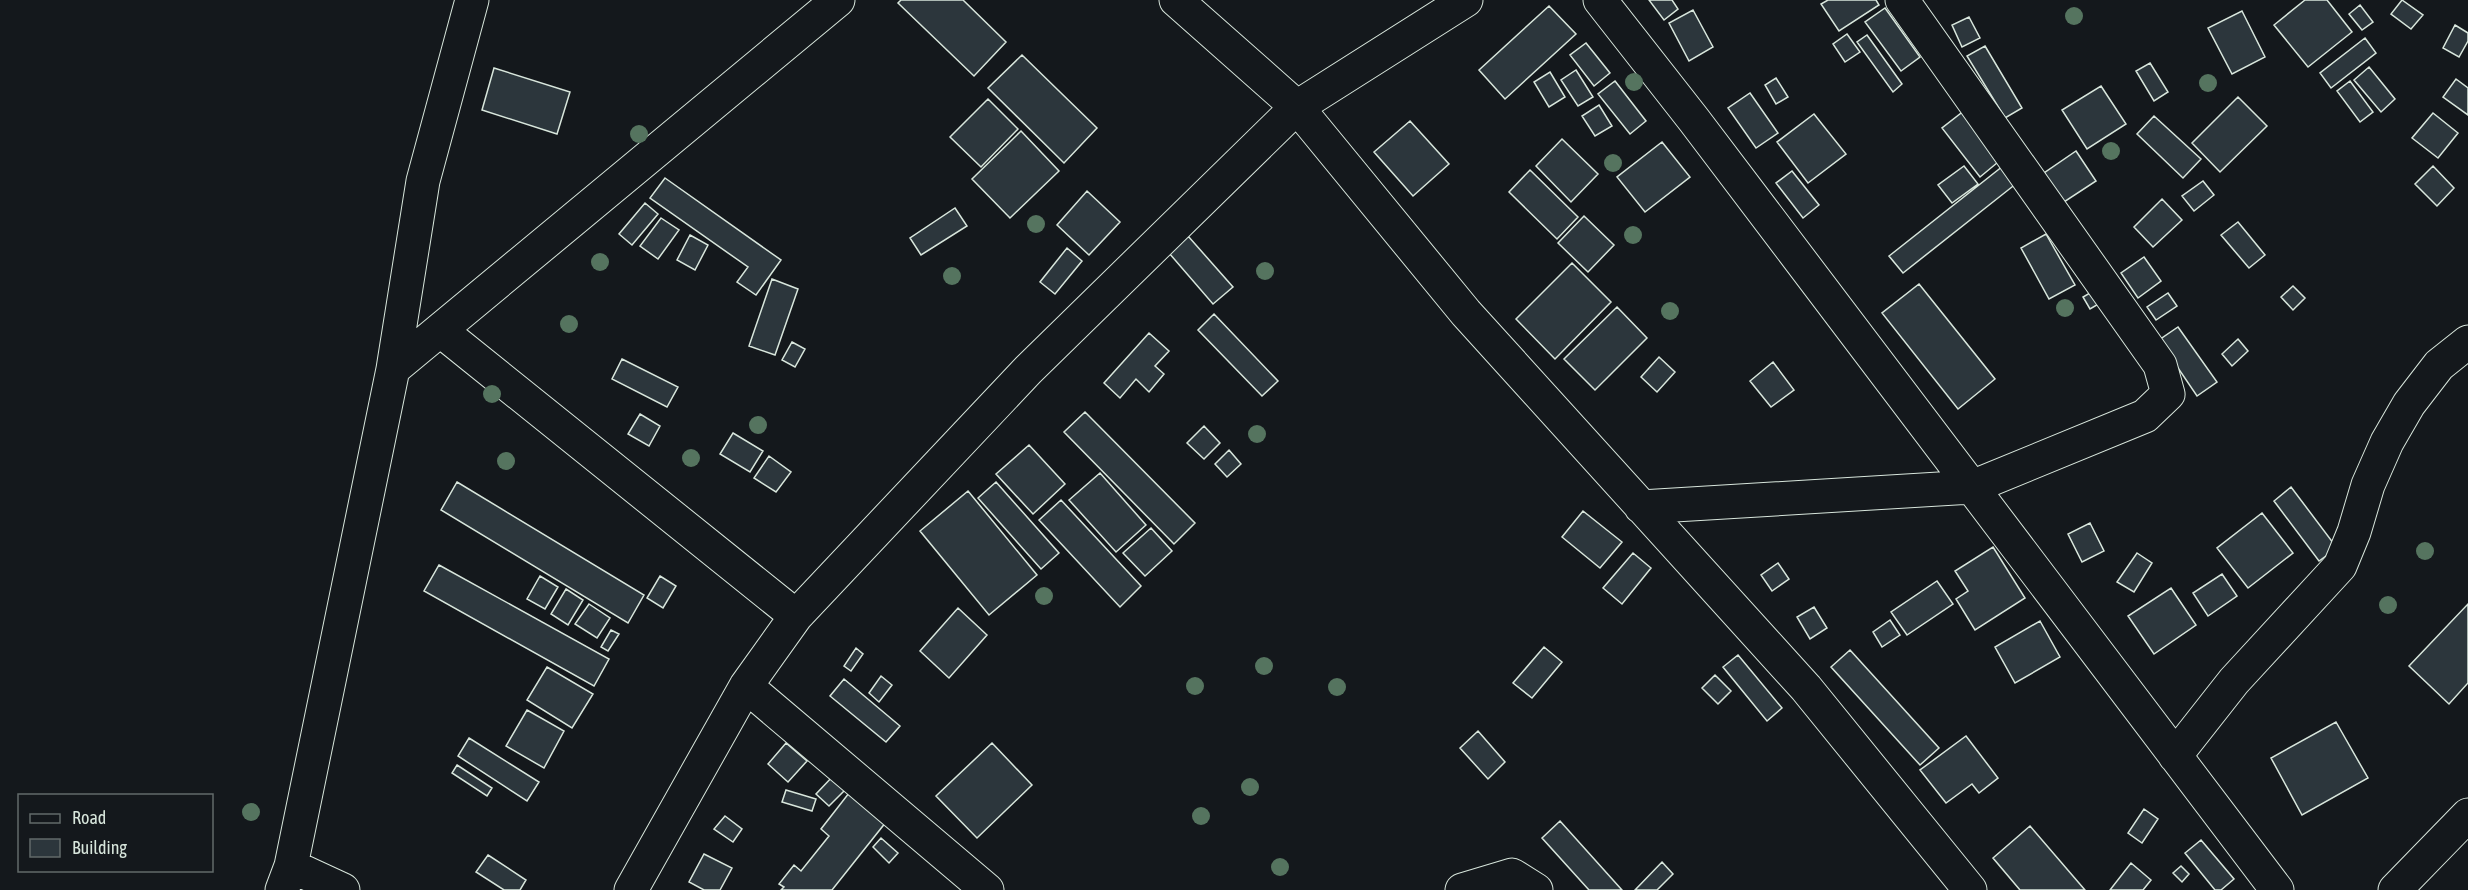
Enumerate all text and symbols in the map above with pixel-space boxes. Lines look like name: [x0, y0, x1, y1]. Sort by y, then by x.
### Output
legend: [18, 794, 213, 872]
text: Road: [72, 807, 106, 828]
text: Building: [72, 837, 127, 858]

